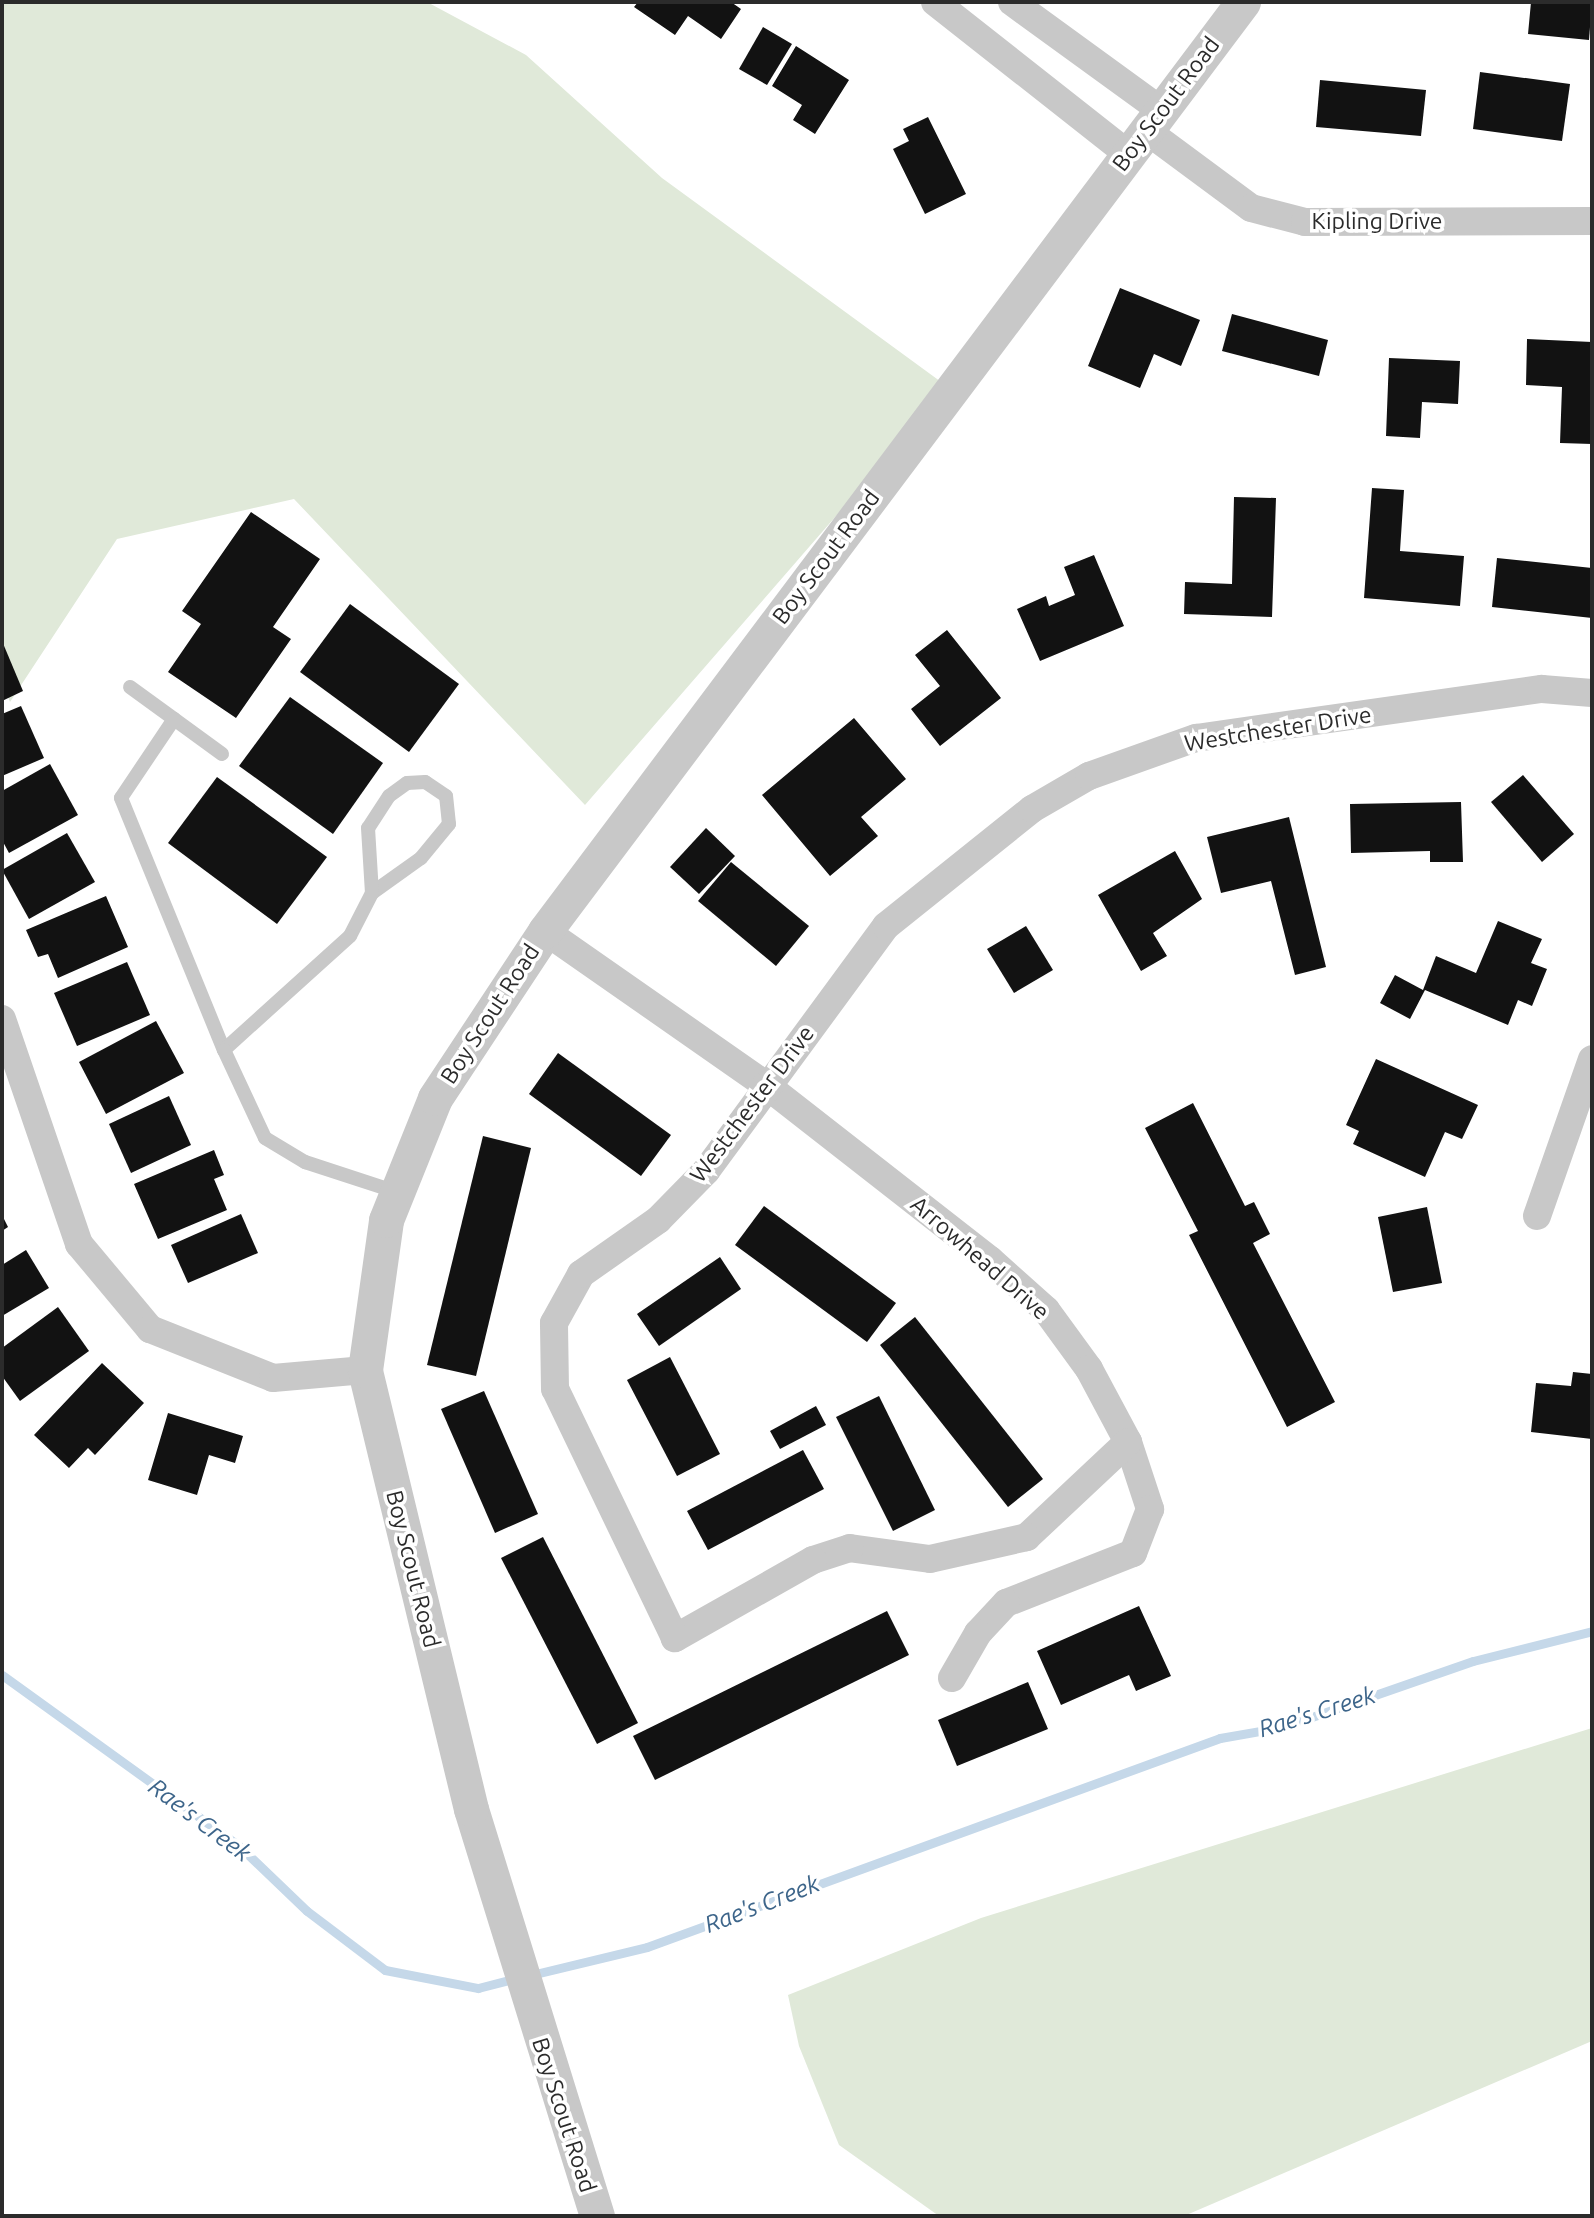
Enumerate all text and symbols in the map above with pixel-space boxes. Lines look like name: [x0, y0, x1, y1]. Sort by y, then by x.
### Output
street label: Boy Scout Road: [1107, 31, 1225, 177]
street label: Kipling Drive: [1311, 207, 1443, 235]
street label: Boy Scout Road: [767, 484, 885, 630]
street label: Westchester Drive: [1182, 701, 1374, 757]
street label: Boy Scout Road: [435, 939, 545, 1089]
street label: Westchester Drive: [684, 1020, 820, 1188]
street label: Arrowhead Drive: [905, 1190, 1055, 1326]
street label: Boy Scout Road: [380, 1488, 446, 1650]
water label: Rae's Creek: [1255, 1681, 1379, 1743]
water label: Rae's Creek: [143, 1772, 257, 1868]
water label: Rae's Creek: [700, 1869, 824, 1939]
street label: Boy Scout Road: [526, 2034, 602, 2196]

